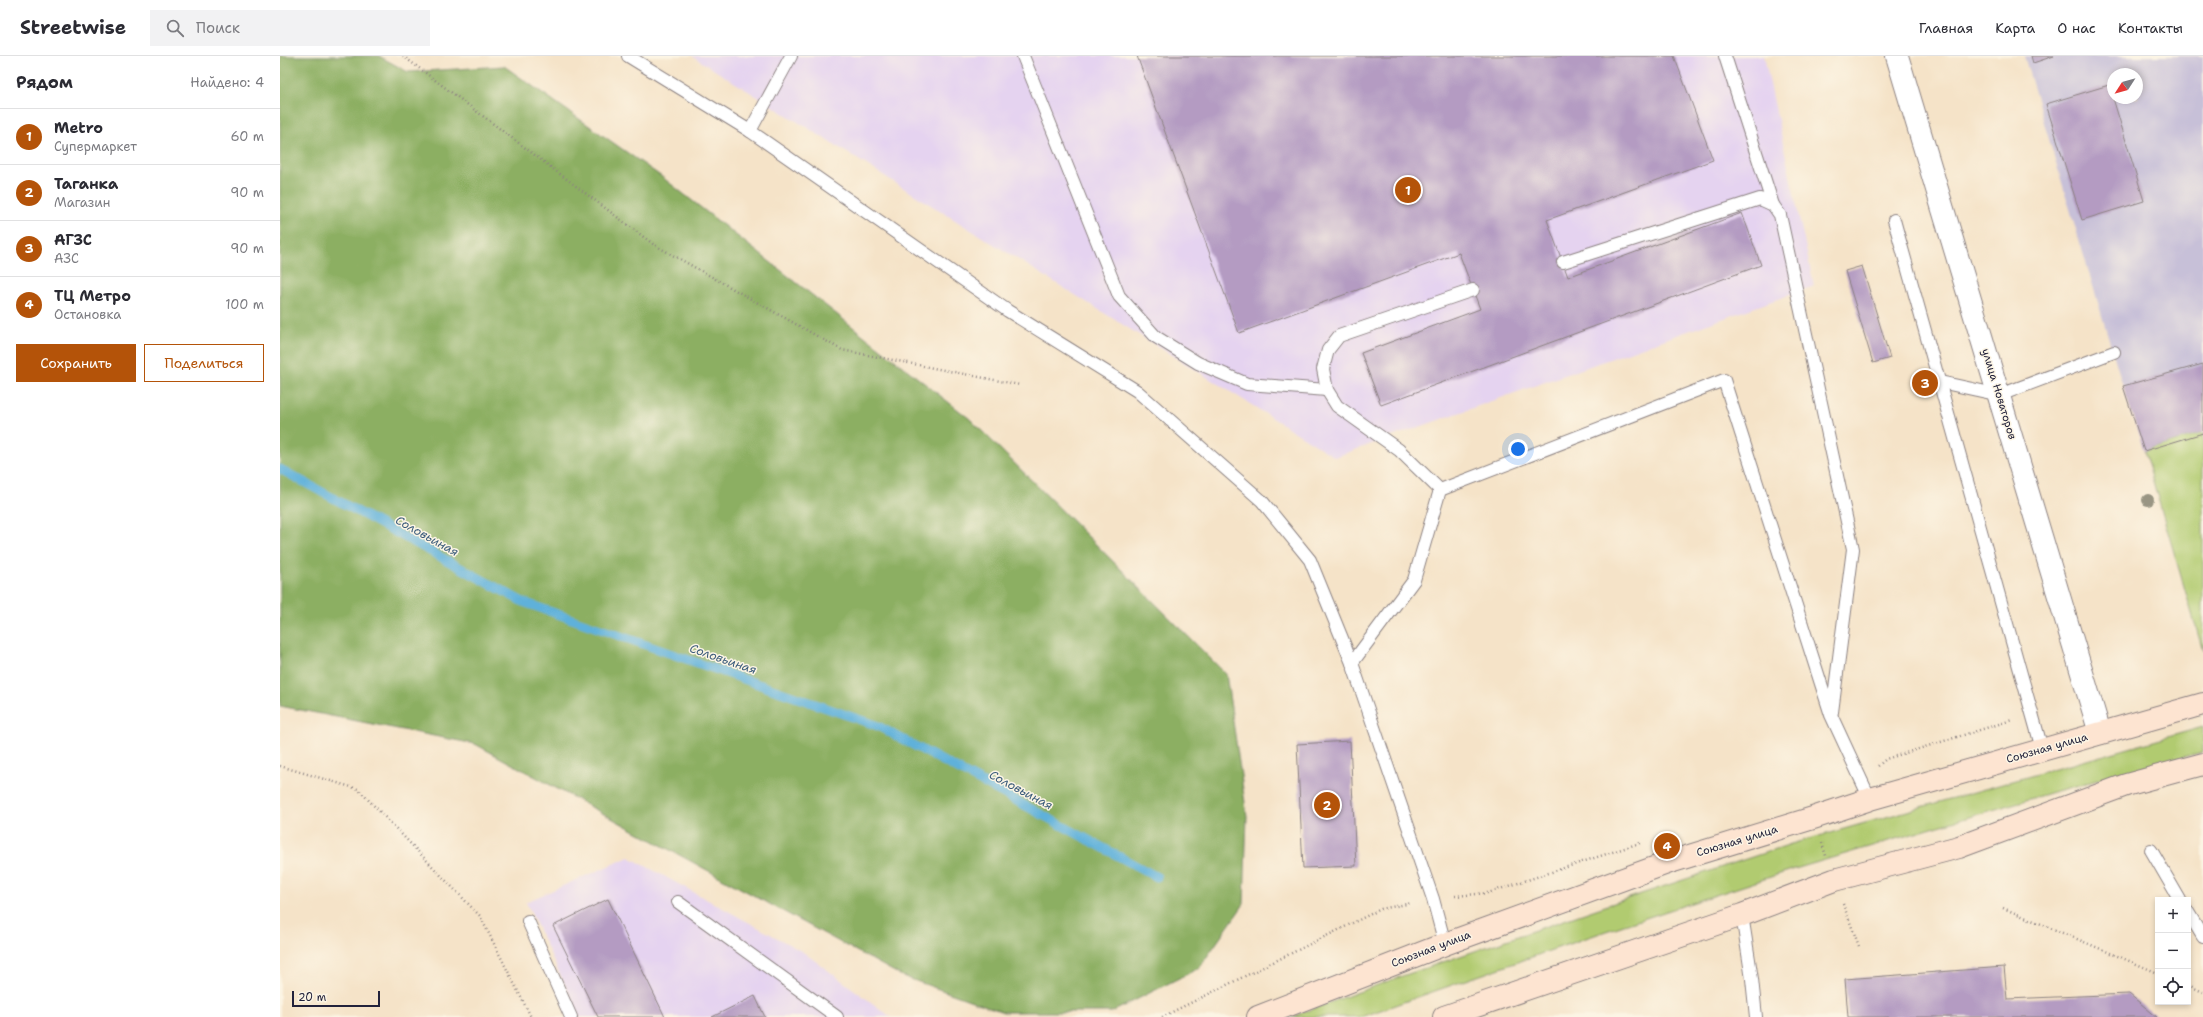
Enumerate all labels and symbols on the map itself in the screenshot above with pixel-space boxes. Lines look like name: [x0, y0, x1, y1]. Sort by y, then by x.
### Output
north arrow: [2107, 68, 2143, 104]
pin: 1: [1395, 175, 1421, 205]
street label: улица Новаторов: [1978, 347, 2020, 442]
pin: 3: [1912, 368, 1938, 398]
your location: [1508, 439, 1528, 459]
water label: Соловьиная: [393, 512, 462, 560]
water label: Соловьиная: [687, 640, 759, 678]
street label: Союзная улица: [2005, 729, 2090, 767]
water label: Соловьиная: [986, 767, 1056, 814]
pin: 2: [1314, 790, 1340, 820]
street label: Союзная улица: [1695, 822, 1779, 860]
pin: 4: [1654, 831, 1680, 861]
street label: Союзная улица: [1389, 927, 1473, 971]
scale bar: [292, 989, 380, 1008]

